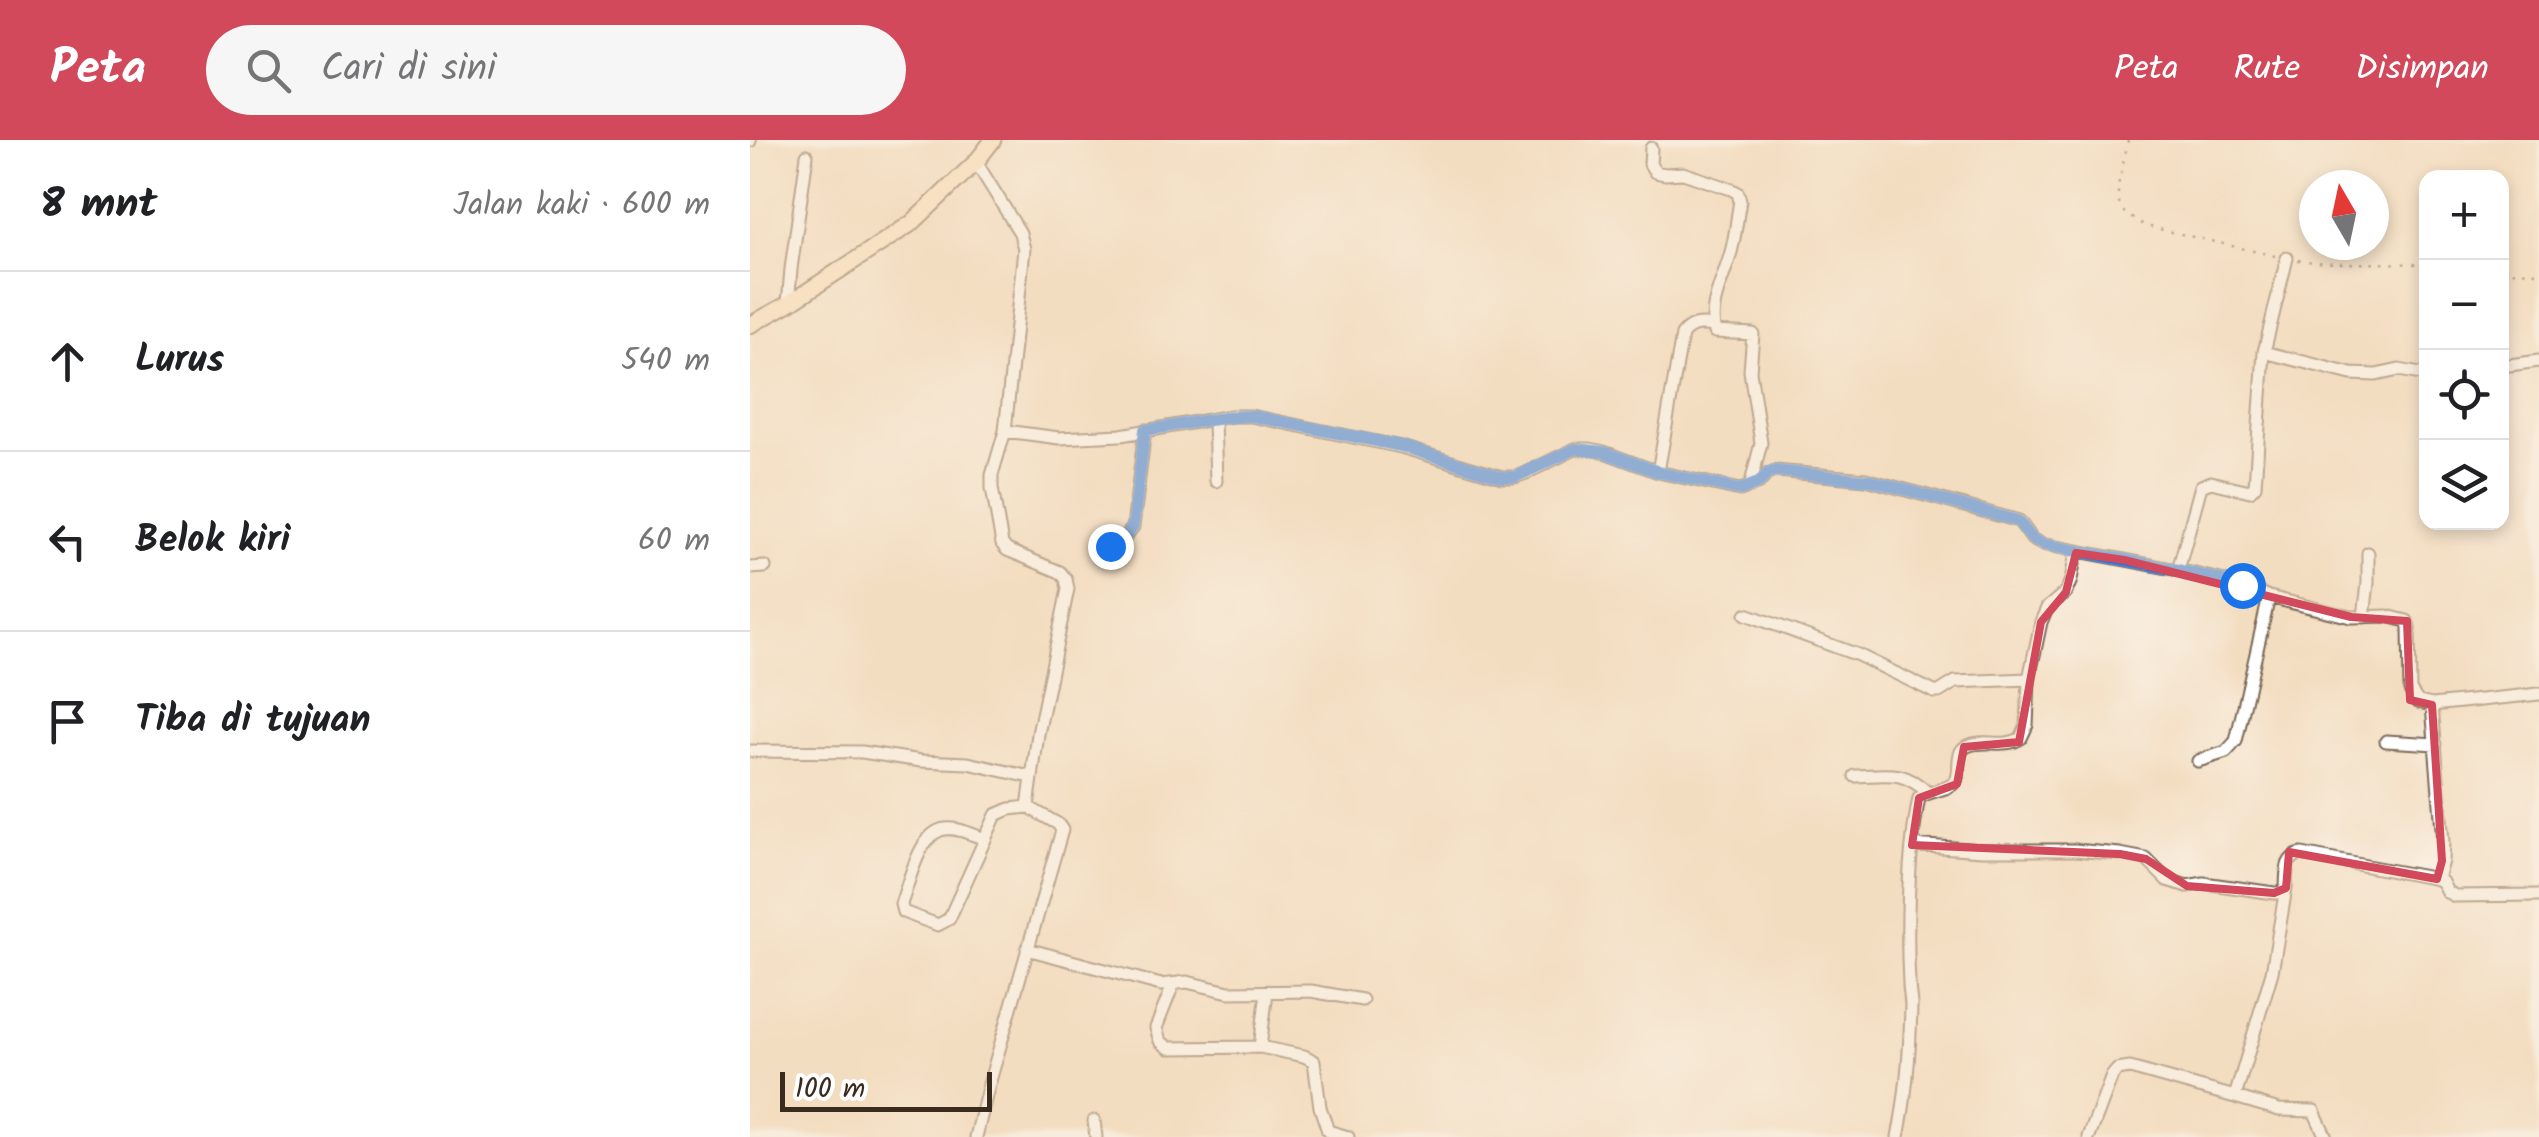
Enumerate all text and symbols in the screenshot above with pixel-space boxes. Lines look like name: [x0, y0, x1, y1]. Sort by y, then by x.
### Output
search box: [206, 25, 906, 115]
text: Peta: [50, 32, 146, 108]
text: Cari di sini: [321, 40, 496, 100]
text: Peta: [2114, 42, 2179, 98]
text: Rute: [2234, 42, 2300, 98]
text: Disimpan: [2355, 42, 2489, 98]
icon: search: [241, 43, 296, 98]
north arrow: [2299, 170, 2389, 260]
map controls: [2419, 170, 2509, 530]
button: +: [2419, 170, 2509, 260]
text: 8 mnt: [40, 172, 158, 239]
text: Jalan kaki · 600 m: [453, 180, 710, 231]
button: −: [2419, 260, 2509, 350]
text: Lurus: [135, 331, 224, 391]
icon: ahead: [40, 334, 95, 389]
text: 540 m: [621, 336, 710, 387]
button: locate: [2419, 350, 2509, 440]
button: layers: [2419, 440, 2509, 530]
text: Belok kiri: [135, 511, 290, 571]
icon: left: [40, 514, 95, 569]
text: 60 m: [638, 516, 710, 567]
route end: [1088, 524, 1134, 570]
route start: [2220, 563, 2266, 609]
text: Tiba di tujuan: [135, 691, 371, 751]
icon: arrive: [40, 694, 95, 749]
scale bar: [780, 1067, 992, 1112]
text: 100 m: [795, 1067, 865, 1112]

